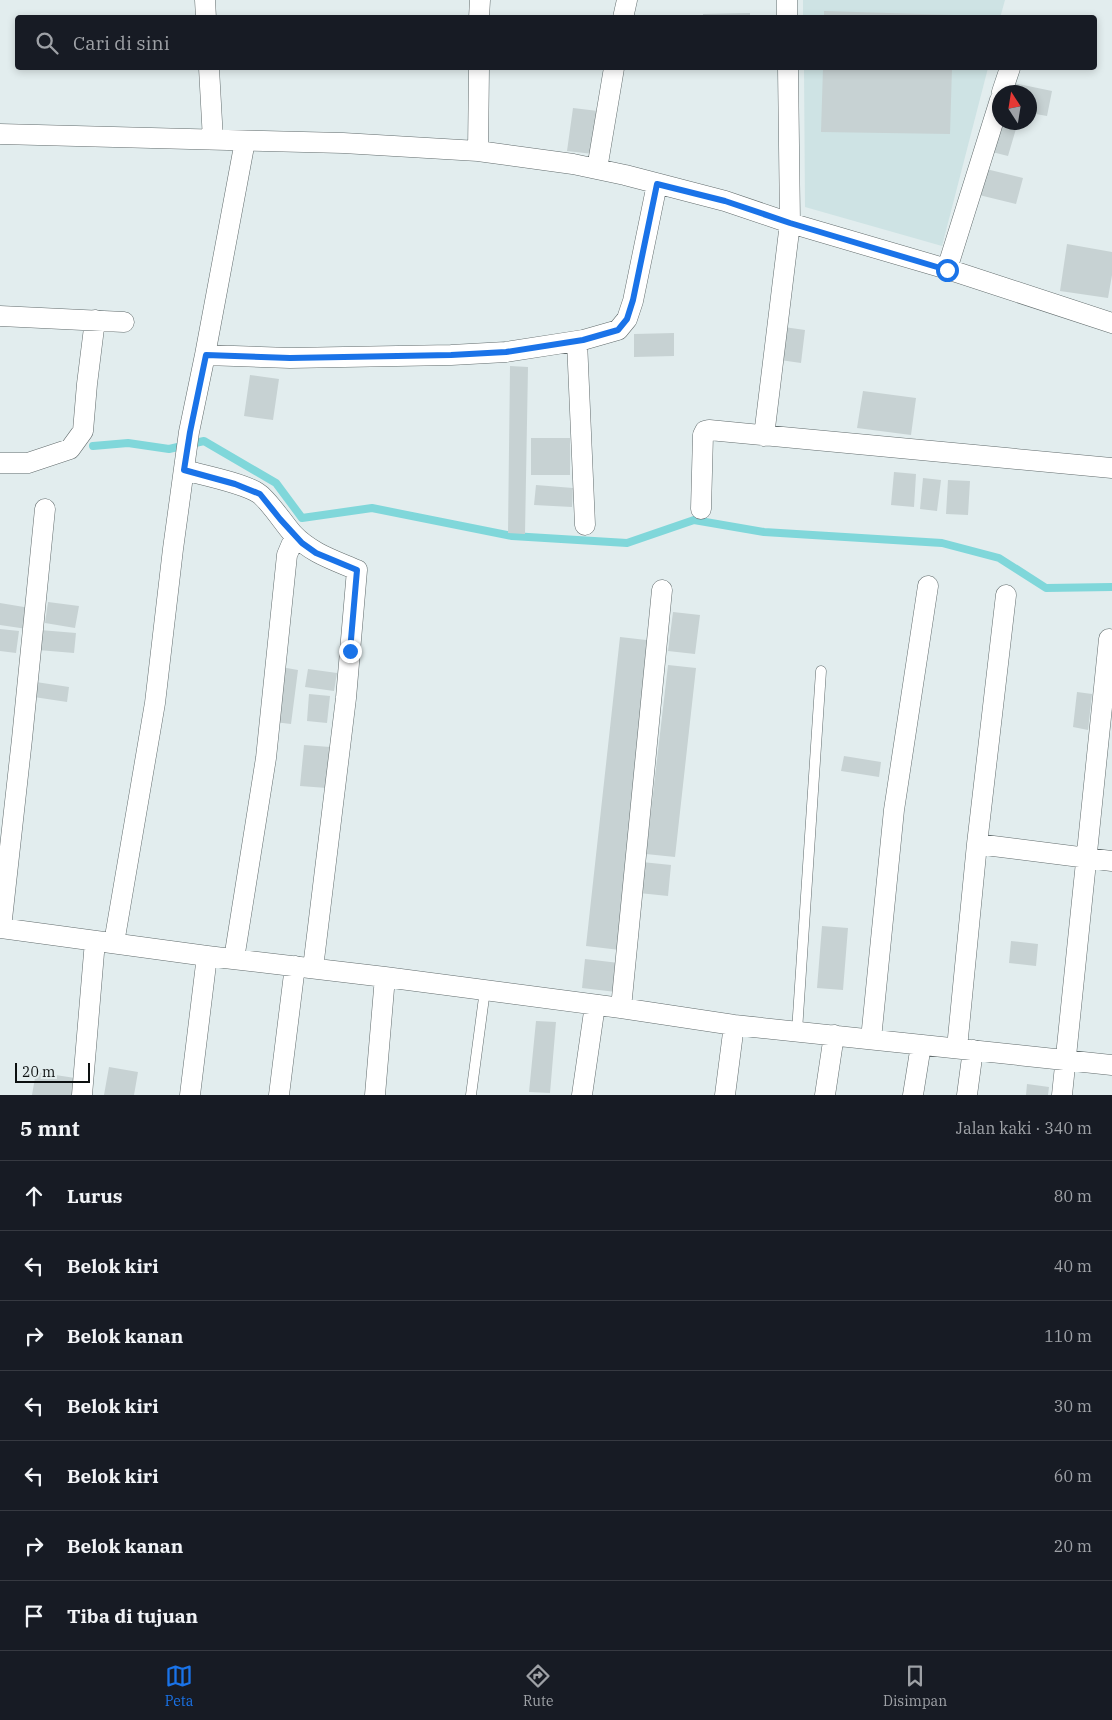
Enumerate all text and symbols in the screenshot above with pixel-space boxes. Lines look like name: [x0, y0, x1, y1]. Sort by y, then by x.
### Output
search box: [15, 15, 1097, 70]
icon: search: [33, 29, 61, 57]
text: Cari di sini: [73, 31, 170, 55]
north arrow: [992, 85, 1037, 130]
route start: [936, 259, 959, 282]
route end: [339, 640, 362, 663]
scale bar: [15, 1060, 90, 1083]
text: 20 m: [22, 1063, 55, 1081]
text: 5 mnt: [20, 1114, 80, 1142]
text: Jalan kaki · 340 m: [956, 1118, 1092, 1138]
icon: ahead: [20, 1182, 48, 1210]
text: Lurus: [67, 1184, 122, 1208]
text: 80 m: [1054, 1186, 1092, 1206]
icon: left: [20, 1252, 48, 1280]
text: Belok kiri: [67, 1254, 159, 1278]
text: 40 m: [1054, 1256, 1092, 1276]
icon: right: [20, 1322, 48, 1350]
text: Belok kanan: [67, 1324, 183, 1348]
text: 110 m: [1044, 1326, 1092, 1346]
icon: left: [20, 1392, 48, 1420]
text: Belok kiri: [67, 1394, 159, 1418]
text: 30 m: [1054, 1396, 1092, 1416]
icon: left: [20, 1462, 48, 1490]
text: Belok kiri: [67, 1464, 159, 1488]
text: 60 m: [1054, 1466, 1092, 1486]
icon: right: [20, 1532, 48, 1560]
text: Belok kanan: [67, 1534, 183, 1558]
text: 20 m: [1054, 1536, 1092, 1556]
icon: arrive: [20, 1602, 48, 1630]
text: Tiba di tujuan: [67, 1604, 198, 1628]
tab: Peta: [165, 1662, 193, 1710]
tab: Rute: [523, 1662, 553, 1710]
tab: Disimpan: [883, 1662, 947, 1710]

